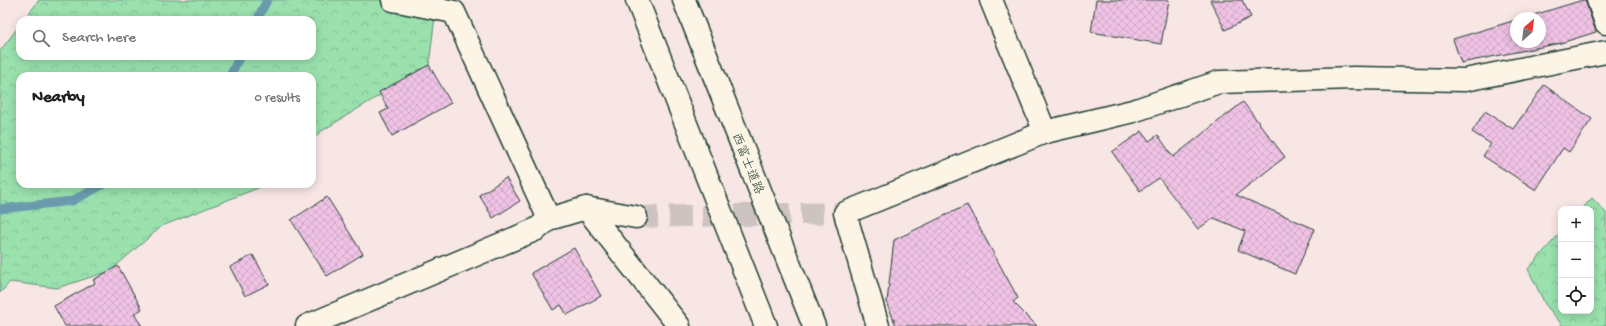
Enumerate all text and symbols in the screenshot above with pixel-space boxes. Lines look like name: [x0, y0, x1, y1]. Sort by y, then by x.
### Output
north arrow: [1510, 12, 1546, 48]
search box: [16, 16, 316, 60]
icon: search: [30, 27, 52, 49]
text: Search here: [62, 29, 136, 47]
text: Nearby: [32, 88, 85, 108]
text: 0 results: [254, 91, 300, 106]
street label: 西富士道路: [728, 131, 766, 197]
map controls: [1558, 206, 1594, 314]
button: +: [1558, 206, 1594, 242]
button: −: [1558, 242, 1594, 278]
button: locate: [1558, 278, 1594, 314]

